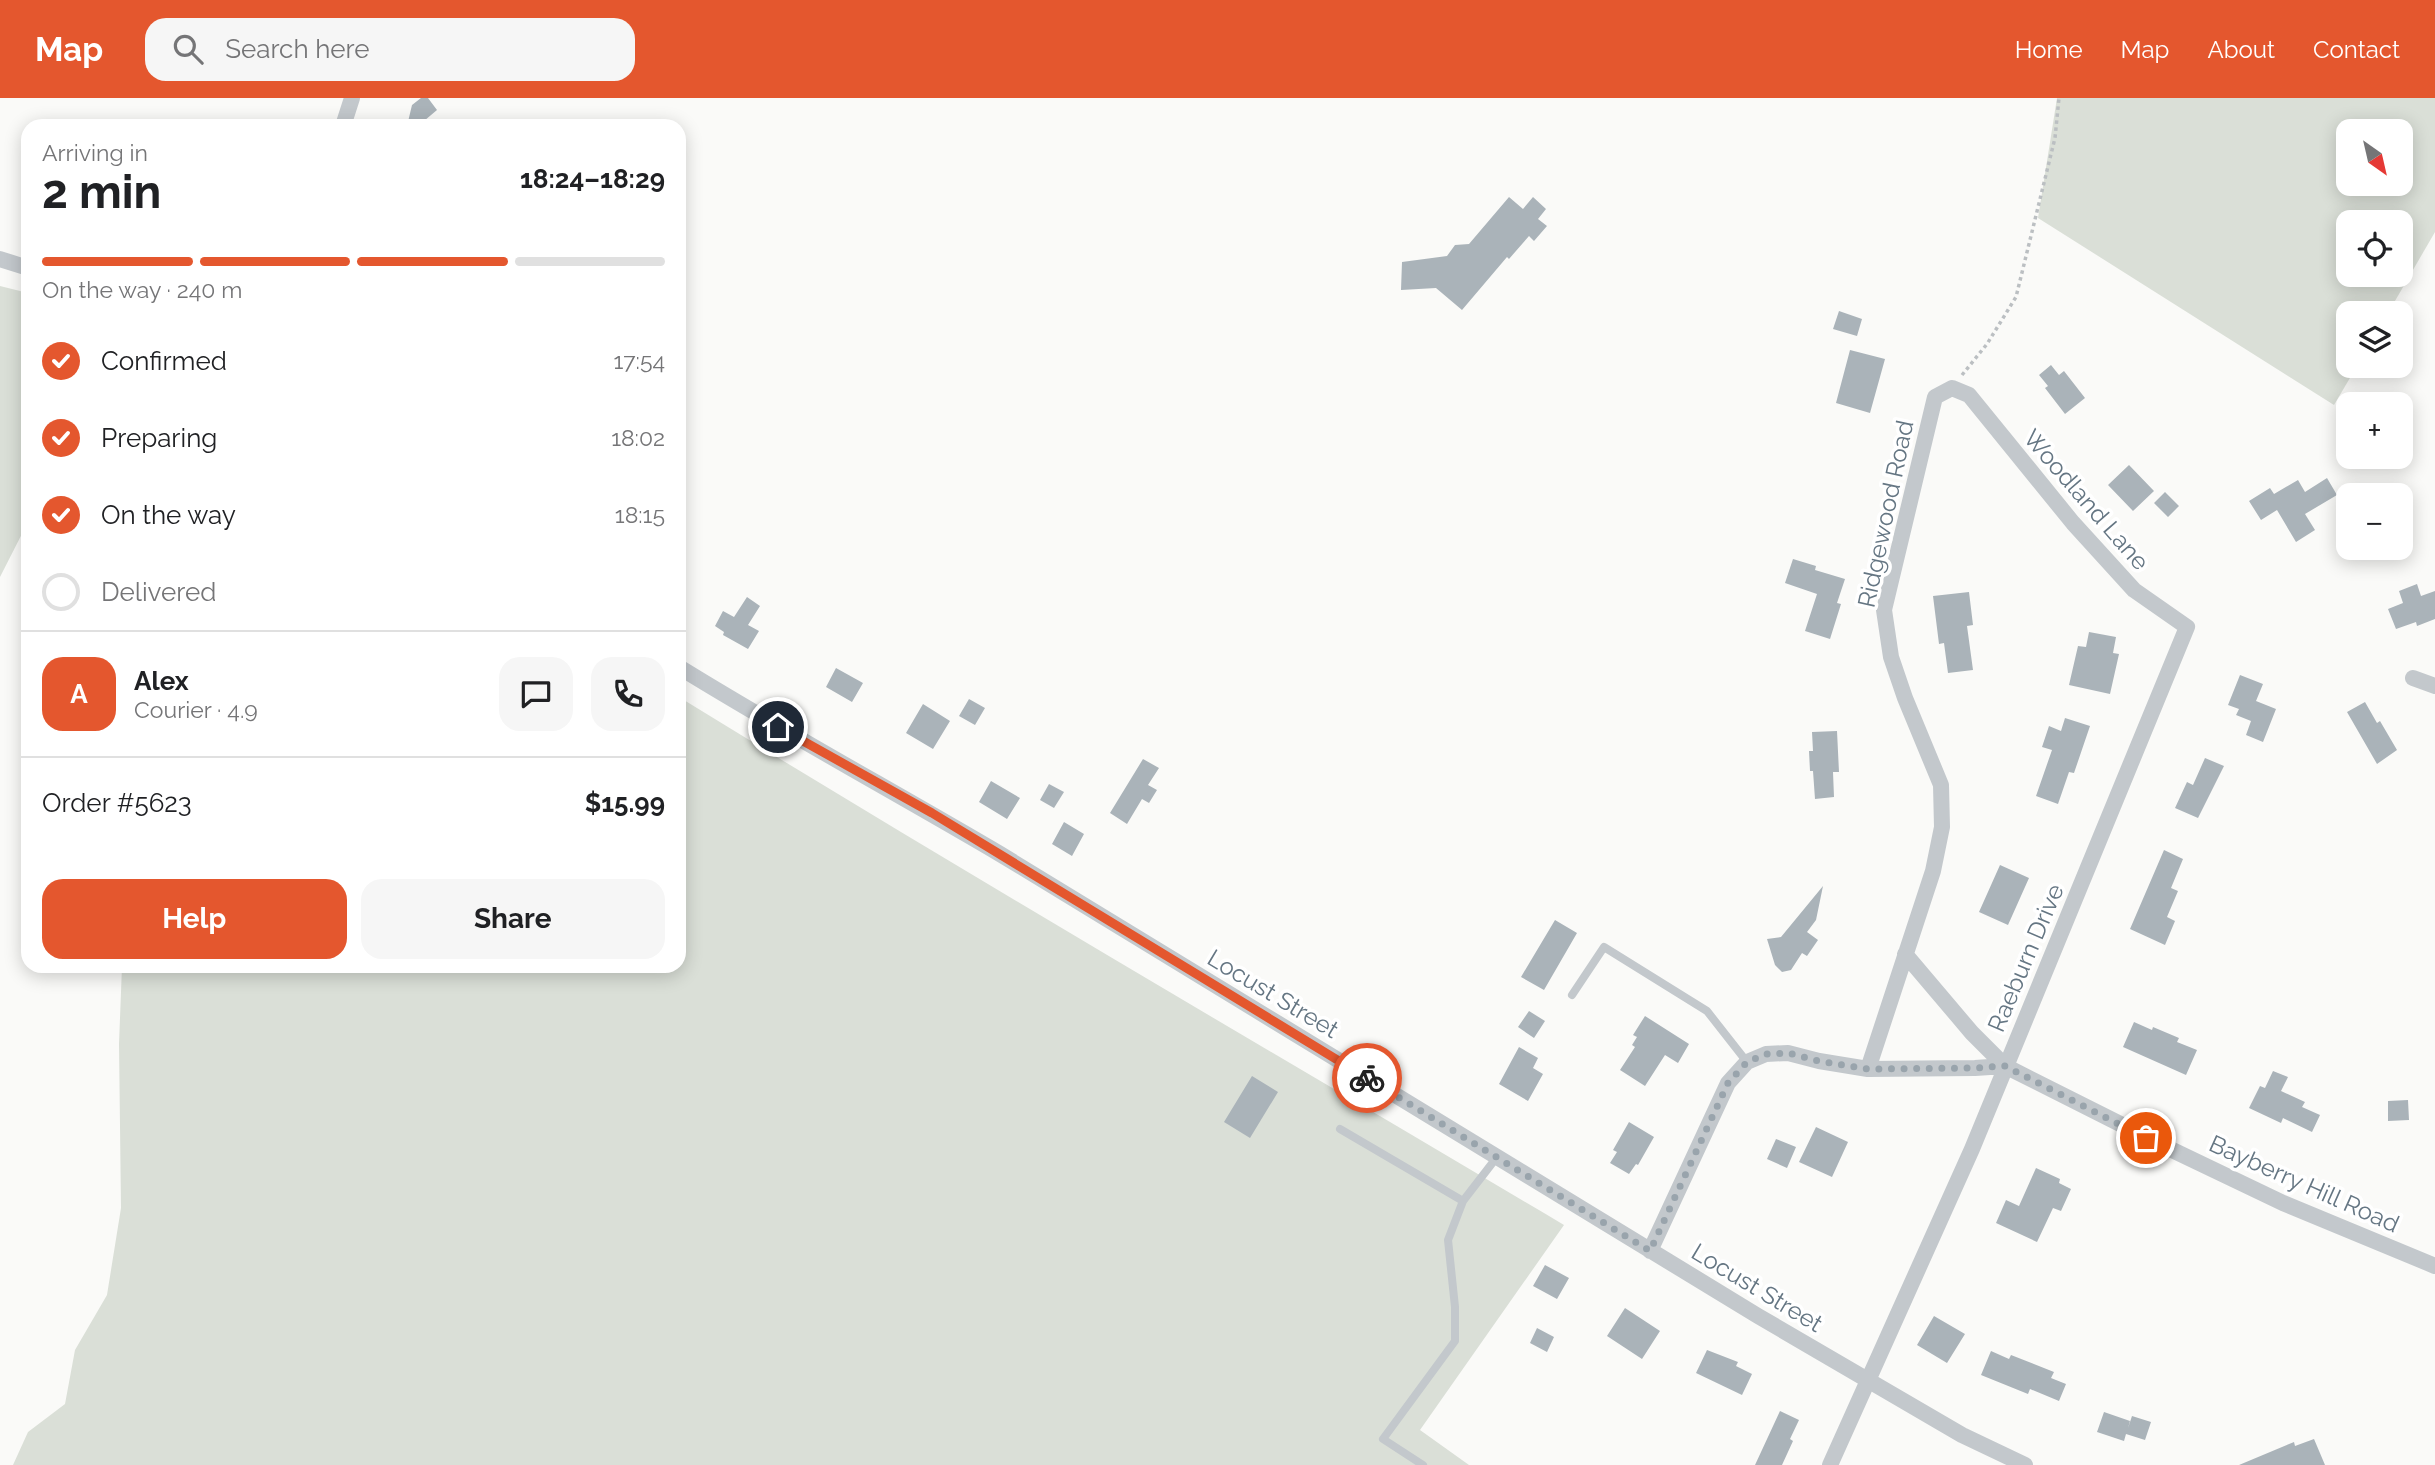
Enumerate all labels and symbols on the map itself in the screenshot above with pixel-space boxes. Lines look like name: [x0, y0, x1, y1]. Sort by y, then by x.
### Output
north arrow: [2336, 119, 2413, 196]
street label: Ridgewood Road: [1852, 418, 1920, 610]
street label: Woodland Lane: [2017, 423, 2155, 576]
pin: [748, 697, 808, 757]
street label: Raeburn Drive: [1981, 880, 2070, 1036]
street label: Locust Street: [1202, 943, 1344, 1044]
courier: [1332, 1043, 1402, 1113]
pin: [2116, 1108, 2176, 1168]
street label: Bayberry Hill Road: [2205, 1129, 2404, 1238]
street label: Locust Street: [1686, 1237, 1828, 1338]

